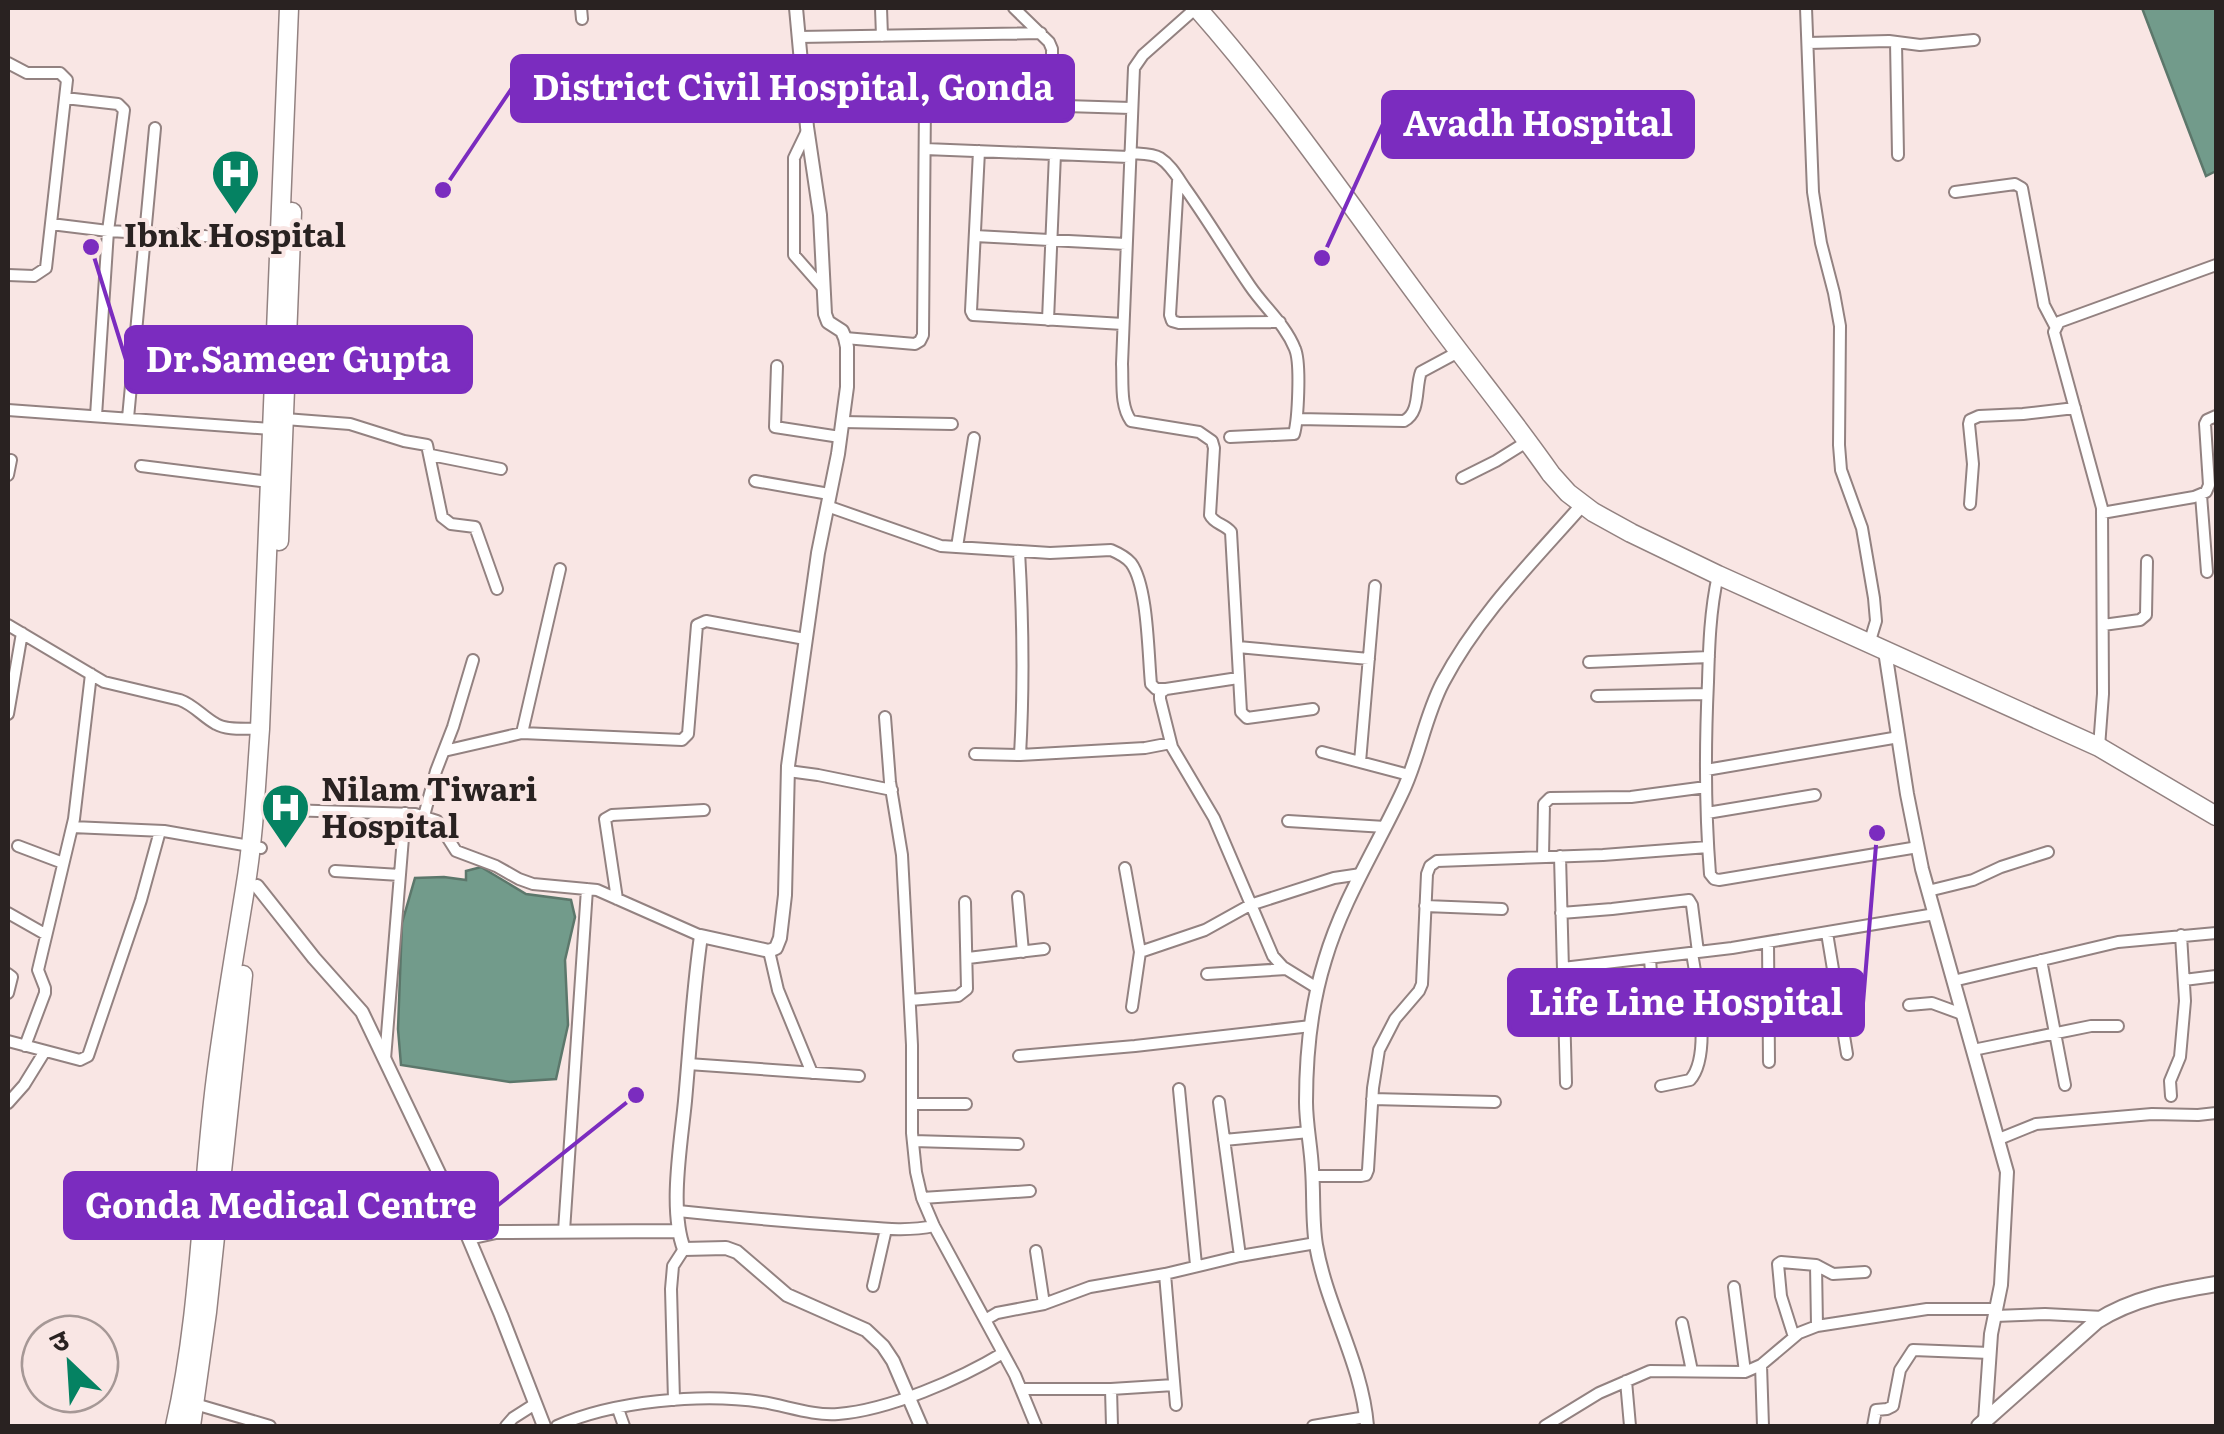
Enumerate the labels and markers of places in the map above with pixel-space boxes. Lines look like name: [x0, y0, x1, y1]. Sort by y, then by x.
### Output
callout: District Civil Hospital, Gonda: [512, 56, 1073, 121]
callout: Avadh Hospital: [1383, 92, 1693, 157]
hospital icon: Ibnk Hospital: [209, 148, 261, 216]
place label: Ibnk Hospital: [124, 209, 346, 257]
callout: Dr.Sameer Gupta: [126, 327, 471, 392]
place label: Nilam Tiwari Hospital: [321, 763, 537, 848]
hospital icon: Nilam Tiwari Hospital: [260, 782, 312, 850]
callout: Life Line Hospital: [1509, 970, 1863, 1035]
callout: Gonda Medical Centre: [65, 1173, 497, 1238]

